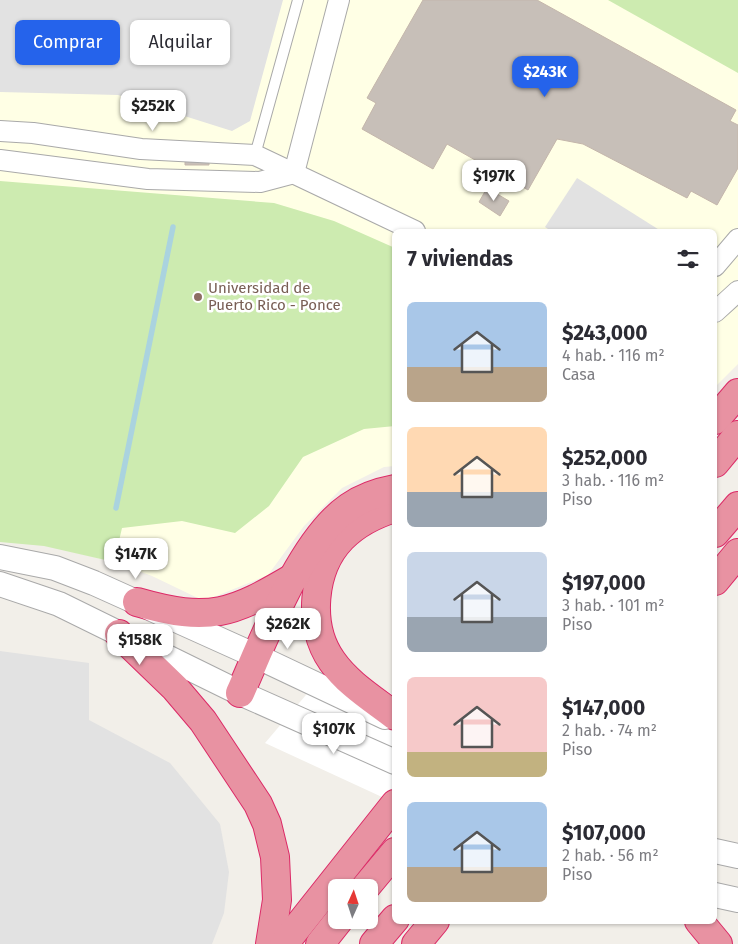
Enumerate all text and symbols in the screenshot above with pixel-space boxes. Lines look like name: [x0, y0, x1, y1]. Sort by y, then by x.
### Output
chip: Comprar: [15, 20, 120, 65]
chip: Alquilar: [130, 20, 230, 65]
pin: $243K: [510, 56, 580, 98]
text: $243K: [523, 62, 567, 81]
pin: $252K: [118, 90, 188, 132]
text: $252K: [131, 96, 175, 115]
pin: $197K: [459, 160, 529, 202]
text: $197K: [473, 166, 515, 185]
icon: filters: [674, 245, 702, 273]
text: 7 viviendas: [407, 246, 513, 272]
place label: Universidad de Puerto Rico - Ponce: [208, 279, 341, 314]
marker: Universidad de Puerto Rico - Ponce: [192, 291, 204, 303]
text: $243,000: [562, 320, 648, 346]
icon: home: [447, 322, 507, 382]
text: 4 hab. · 116 m²: [562, 346, 665, 365]
text: Casa: [562, 365, 595, 384]
text: $252,000: [562, 445, 648, 471]
icon: home: [447, 447, 507, 507]
text: 3 hab. · 116 m²: [562, 471, 664, 490]
text: Piso: [562, 490, 593, 509]
pin: $147K: [101, 538, 171, 580]
text: $147K: [115, 544, 157, 563]
text: $197,000: [562, 570, 645, 596]
icon: home: [447, 572, 507, 632]
text: 3 hab. · 101 m²: [562, 596, 664, 615]
pin: $262K: [253, 608, 323, 650]
text: $262K: [266, 614, 310, 633]
text: Piso: [562, 615, 593, 634]
pin: $158K: [105, 624, 175, 666]
text: $158K: [118, 630, 162, 649]
text: $147,000: [562, 695, 645, 721]
icon: home: [447, 697, 507, 757]
pin: $107K: [299, 712, 369, 755]
text: $107K: [313, 719, 355, 738]
text: 2 hab. · 74 m²: [562, 721, 657, 740]
text: Piso: [562, 740, 593, 759]
text: $107,000: [562, 820, 646, 846]
icon: home: [447, 822, 507, 882]
text: 2 hab. · 56 m²: [562, 846, 659, 865]
text: Piso: [562, 865, 593, 884]
north arrow: [328, 879, 378, 929]
map controls: [328, 879, 378, 929]

